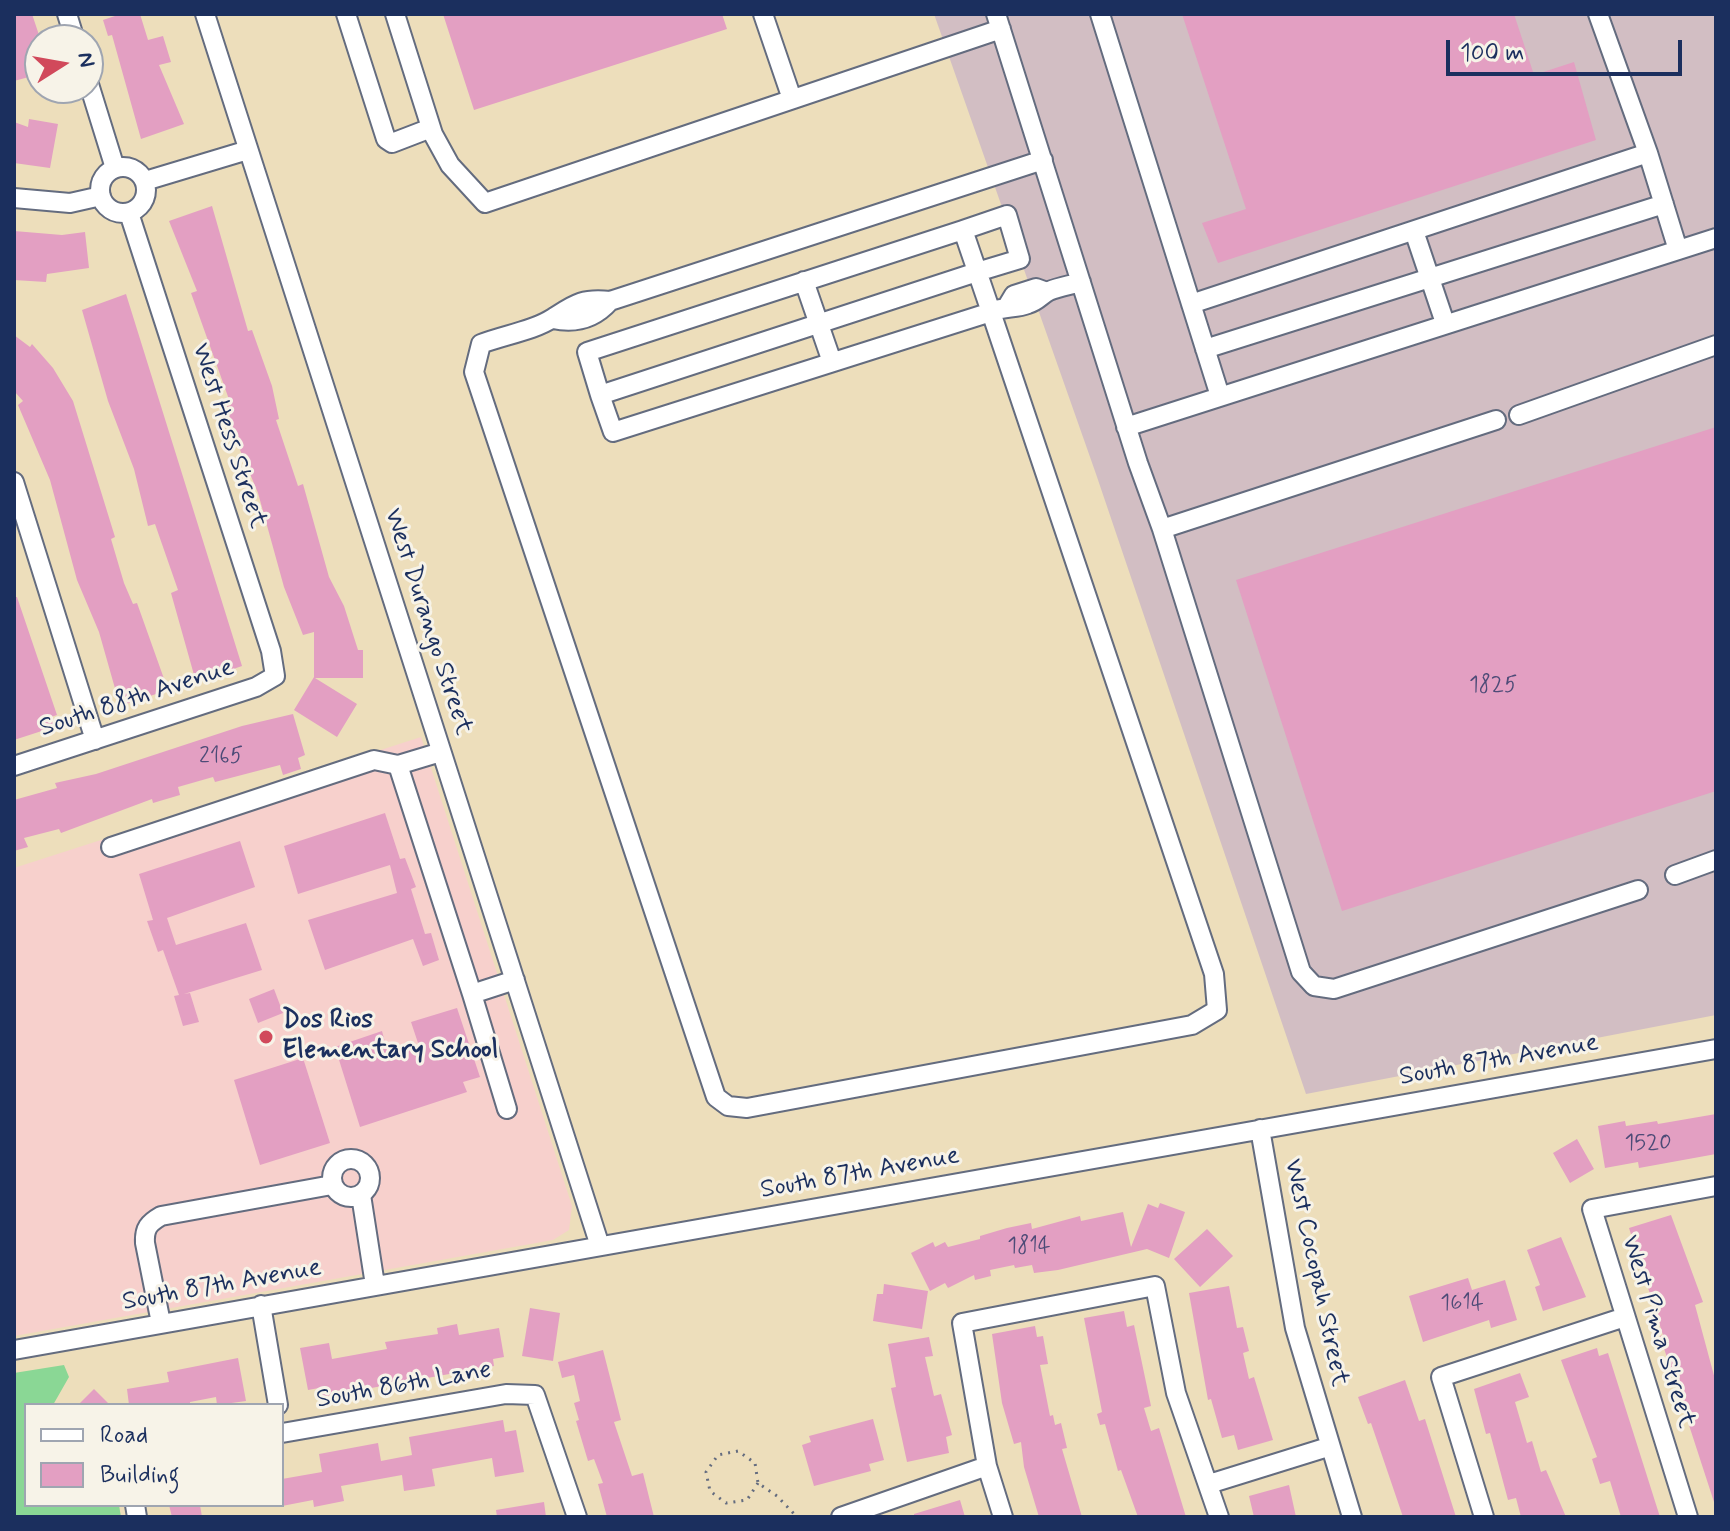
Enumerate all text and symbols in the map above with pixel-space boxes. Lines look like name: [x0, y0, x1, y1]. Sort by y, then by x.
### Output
north arrow: [24, 24, 104, 104]
scale bar: [1450, 24, 1686, 74]
text: 100 m: [1460, 38, 1524, 69]
text: N: [70, 50, 101, 70]
street label: West Hess Street: [183, 339, 273, 533]
street label: West Durango Street: [376, 505, 478, 739]
street label: South 88th Avenue: [36, 653, 238, 745]
house number: 1825: [1469, 673, 1517, 699]
house number: 2165: [199, 744, 243, 770]
place label: Dos Rios Elementary School: [282, 1006, 498, 1068]
marker: Dos Rios Elementary School: [257, 1028, 275, 1046]
street label: South 87th Avenue: [1397, 1028, 1601, 1094]
house number: 1520: [1625, 1131, 1671, 1157]
street label: South 87th Avenue: [758, 1141, 962, 1207]
street label: West Cocopah Street: [1276, 1156, 1354, 1390]
street label: West Pima Street: [1613, 1232, 1701, 1432]
house number: 1814: [1007, 1234, 1051, 1260]
street label: South 87th Avenue: [120, 1253, 324, 1319]
house number: 1614: [1440, 1291, 1484, 1317]
street label: South 86th Lane: [314, 1355, 494, 1417]
legend: [24, 1403, 284, 1507]
text: Road: [100, 1420, 148, 1451]
text: Building: [100, 1460, 180, 1491]

